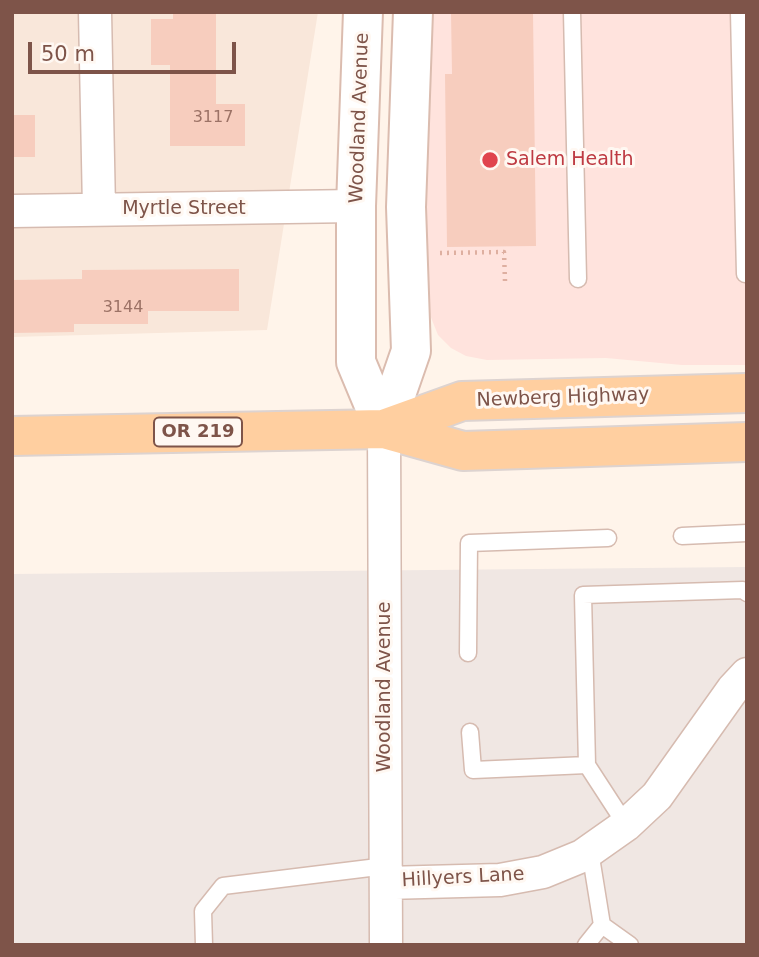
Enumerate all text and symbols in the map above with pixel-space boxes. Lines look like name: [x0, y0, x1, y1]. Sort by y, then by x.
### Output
scale bar: [32, 28, 240, 72]
street label: Woodland Avenue: [346, 32, 374, 204]
text: 50 m: [41, 42, 95, 66]
house number: 3117: [193, 108, 233, 128]
place label: Salem Health: [506, 149, 634, 171]
marker: Salem Health: [480, 150, 500, 170]
street label: Myrtle Street: [122, 198, 246, 220]
house number: 3144: [103, 298, 143, 318]
street label: Newberg Highway: [476, 384, 650, 412]
road number: OR 219: [154, 418, 242, 446]
street label: Woodland Avenue: [374, 602, 396, 772]
street label: Hillyers Lane: [401, 863, 525, 893]

